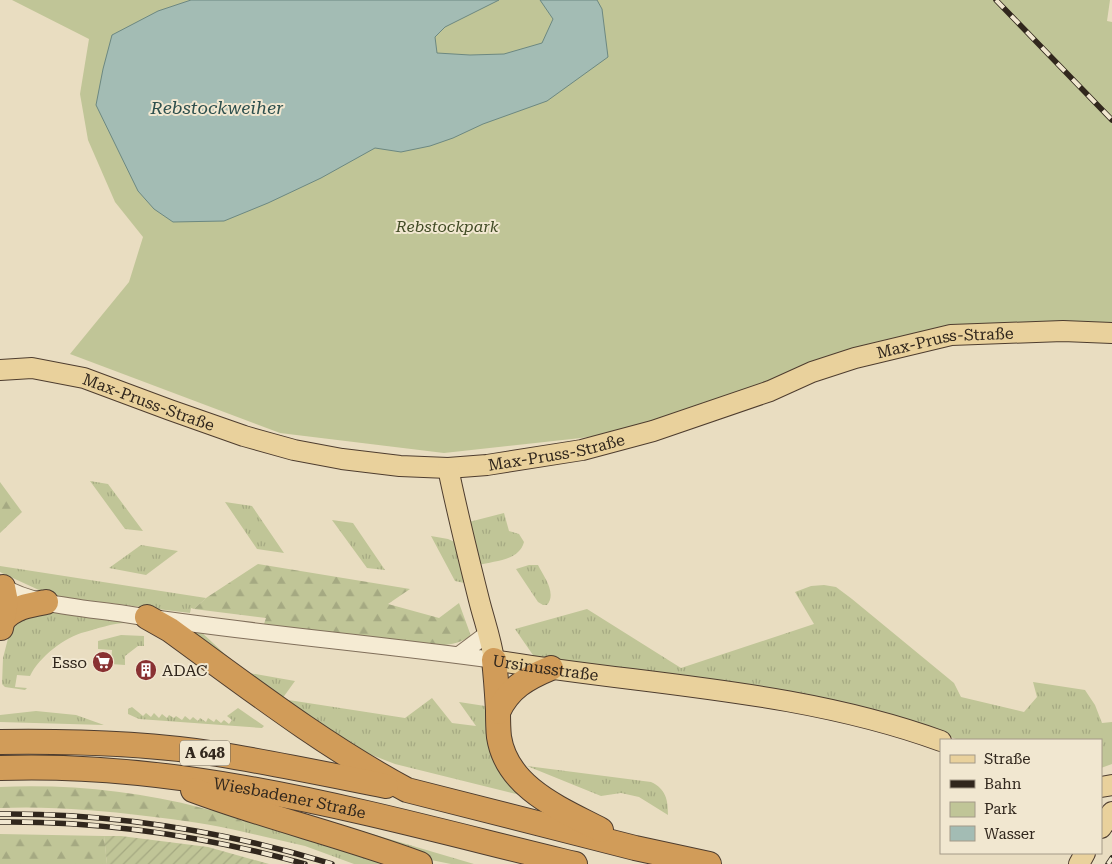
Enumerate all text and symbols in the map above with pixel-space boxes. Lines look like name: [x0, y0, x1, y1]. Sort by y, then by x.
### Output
water label: Rebstockweiher: [149, 97, 284, 118]
park label: Rebstockpark: [395, 217, 499, 236]
street label: Max-Pruss-Straße: [875, 324, 1014, 363]
street label: Max-Pruss-Straße: [80, 369, 217, 435]
street label: Max-Pruss-Straße: [487, 430, 627, 475]
supermarket icon: Esso: [91, 650, 115, 674]
street label: Ursinusstraße: [491, 651, 600, 685]
place label: Esso: [52, 653, 87, 672]
building icon: ADAC: [134, 658, 158, 682]
place label: ADAC: [162, 661, 208, 680]
legend: [940, 739, 1102, 854]
road number: A 648: [180, 740, 230, 766]
text: Straße: [984, 750, 1031, 768]
street label: Wiesbadener Straße: [212, 774, 368, 823]
text: Bahn: [984, 775, 1022, 793]
text: Park: [984, 800, 1018, 818]
text: Wasser: [984, 825, 1035, 843]

